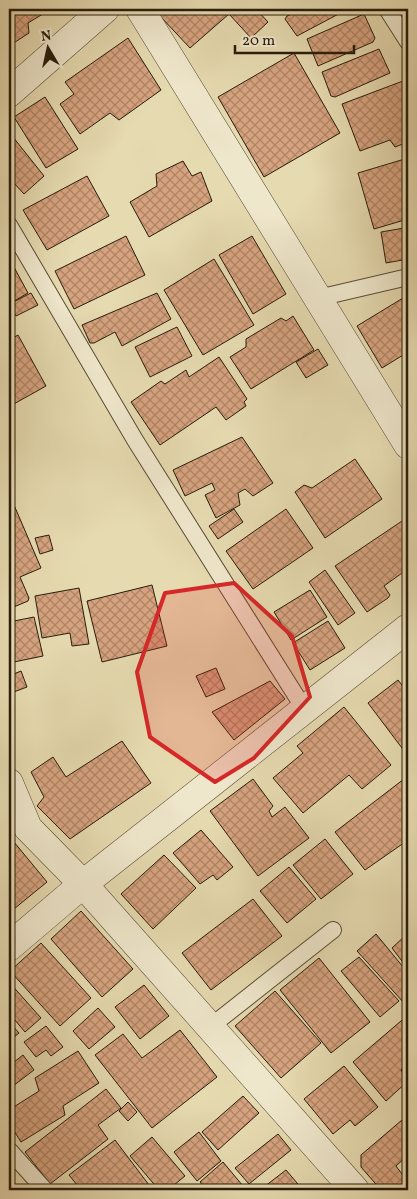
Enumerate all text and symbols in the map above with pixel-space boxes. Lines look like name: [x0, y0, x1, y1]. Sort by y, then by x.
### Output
north arrow: [22, 22, 72, 72]
scale bar: [235, 22, 353, 54]
text: N: [40, 26, 53, 47]
text: 20 m: [242, 31, 275, 52]

